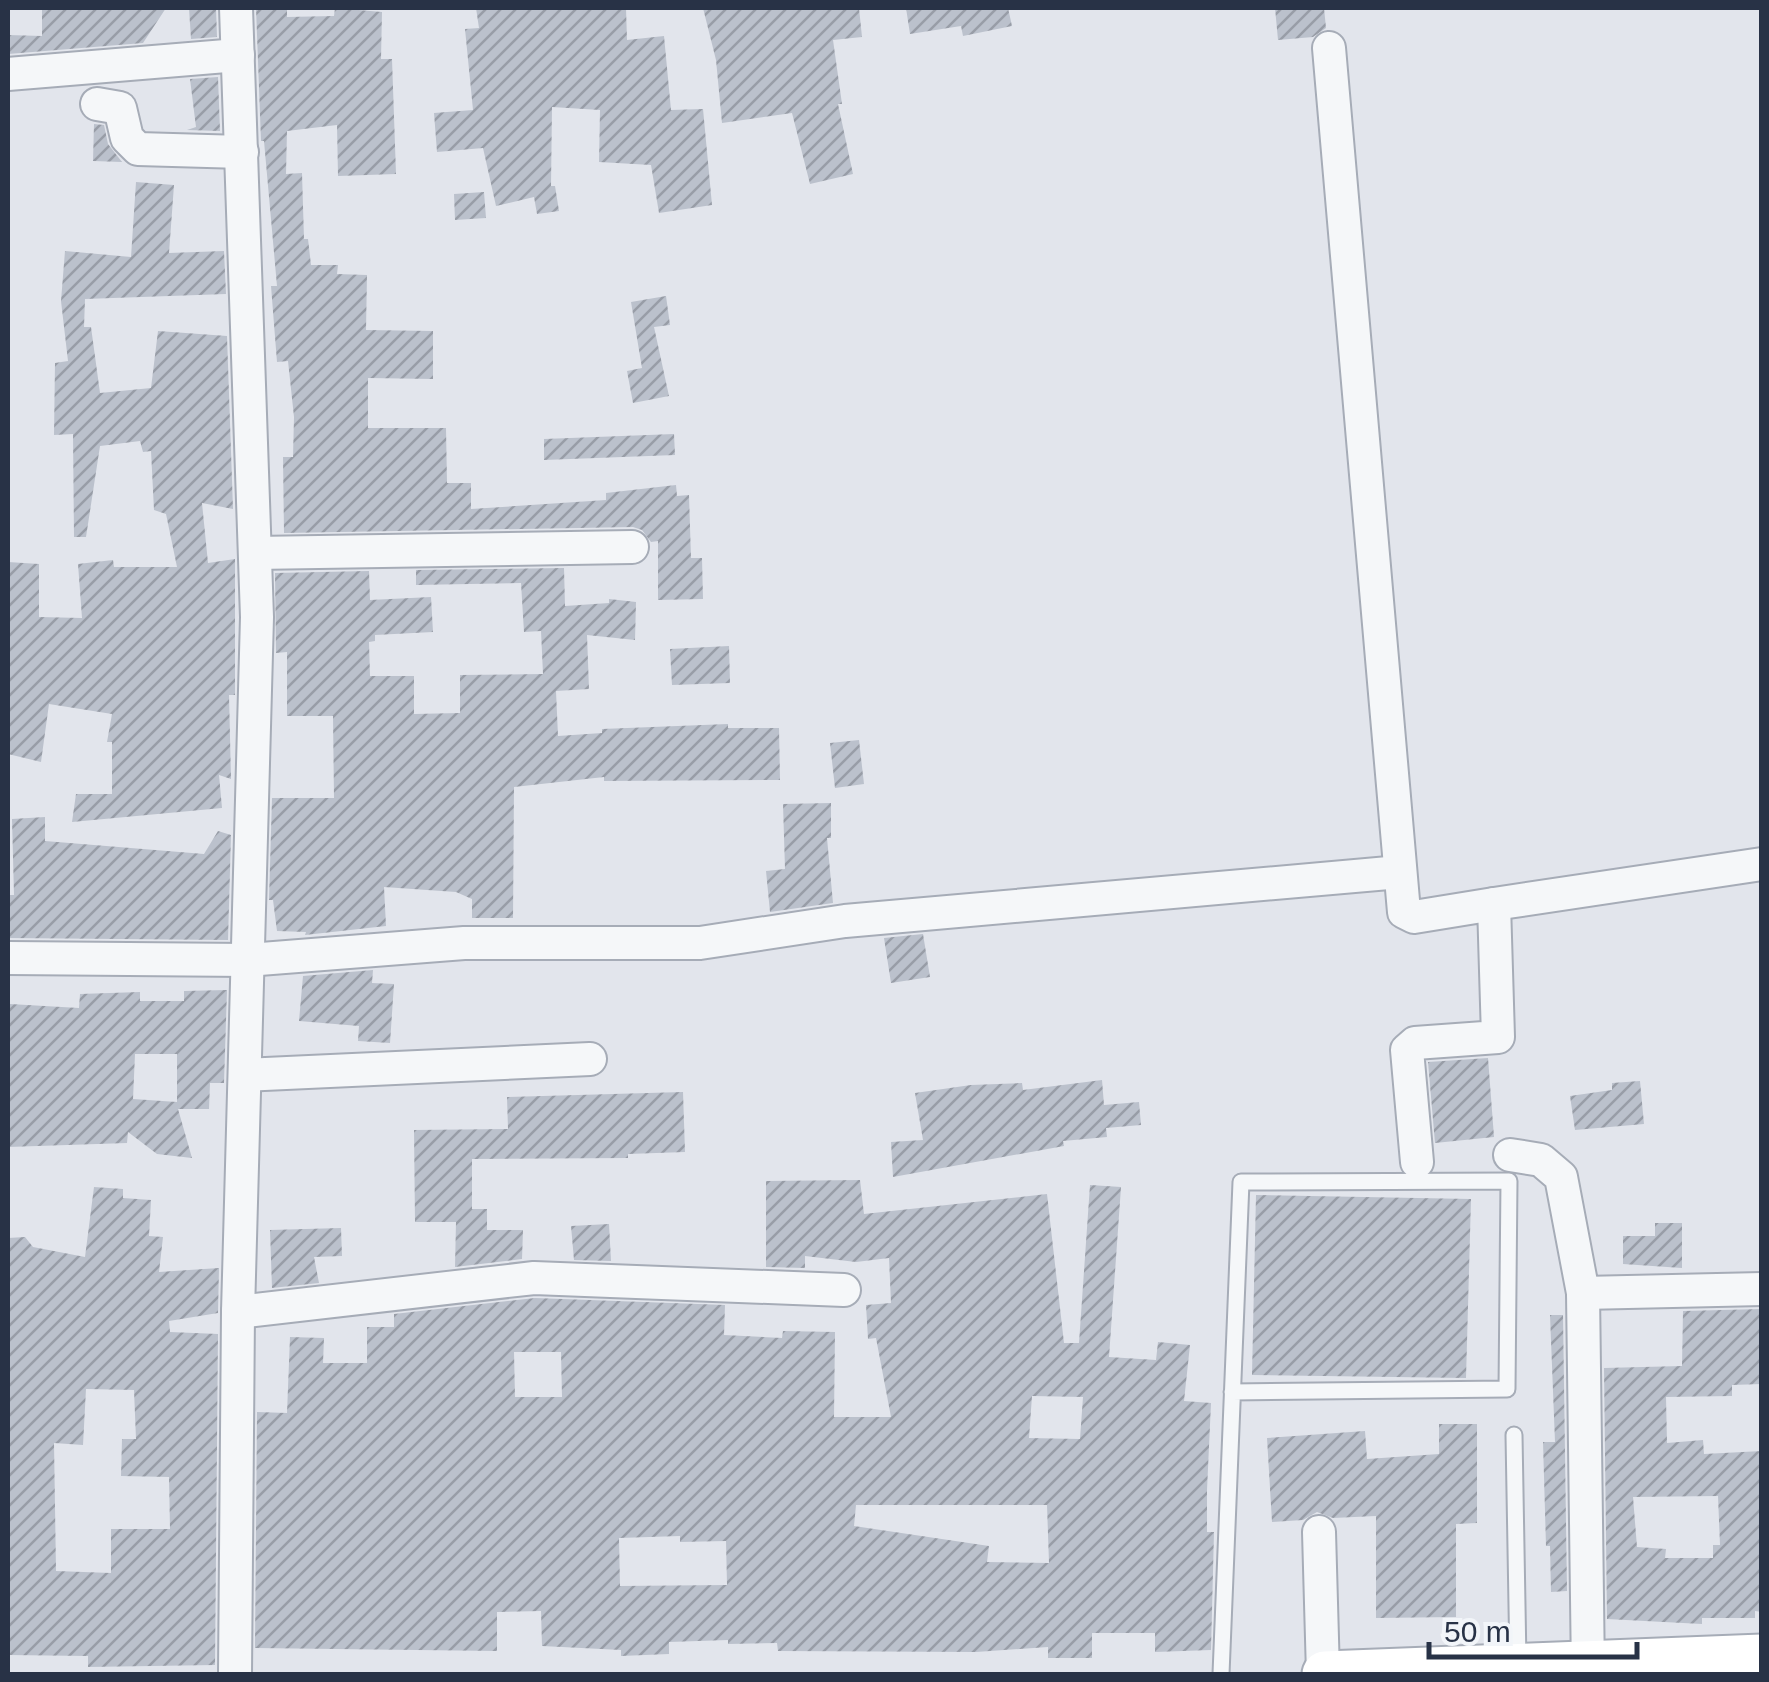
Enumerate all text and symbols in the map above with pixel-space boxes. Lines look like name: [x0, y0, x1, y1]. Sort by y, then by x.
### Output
scale bar: [1429, 1597, 1636, 1659]
text: 50 m: [1444, 1615, 1511, 1648]

